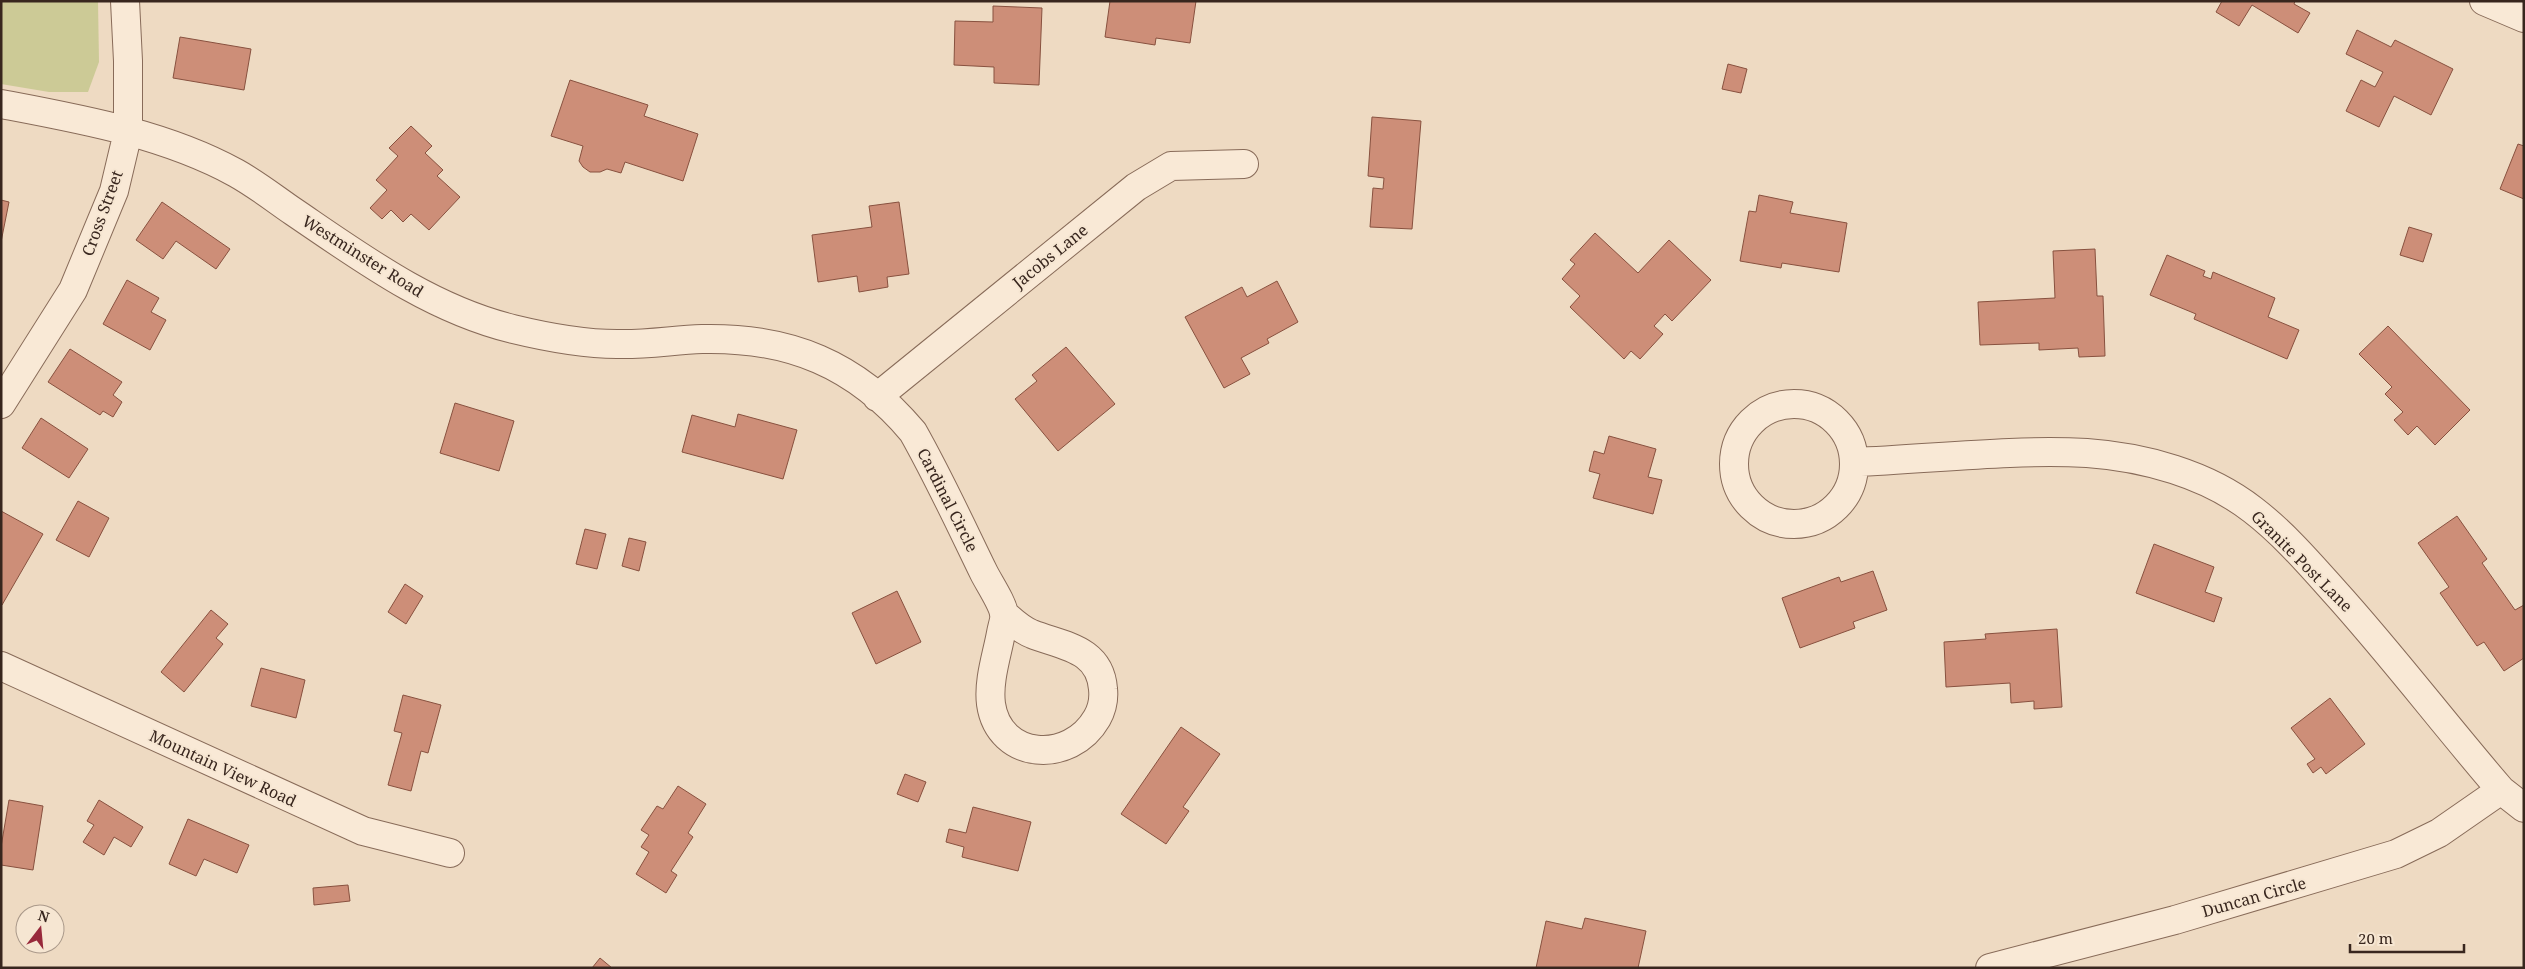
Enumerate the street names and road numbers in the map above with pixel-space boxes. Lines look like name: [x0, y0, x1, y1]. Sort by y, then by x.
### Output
street label: Cross Street: [76, 167, 128, 259]
street label: Westminster Road: [298, 210, 428, 302]
street label: Jacobs Lane: [1007, 219, 1092, 294]
street label: Cardinal Circle: [912, 444, 984, 556]
street label: Granite Post Lane: [2246, 505, 2358, 617]
street label: Mountain View Road: [146, 724, 300, 812]
street label: Duncan Circle: [2199, 872, 2309, 922]

